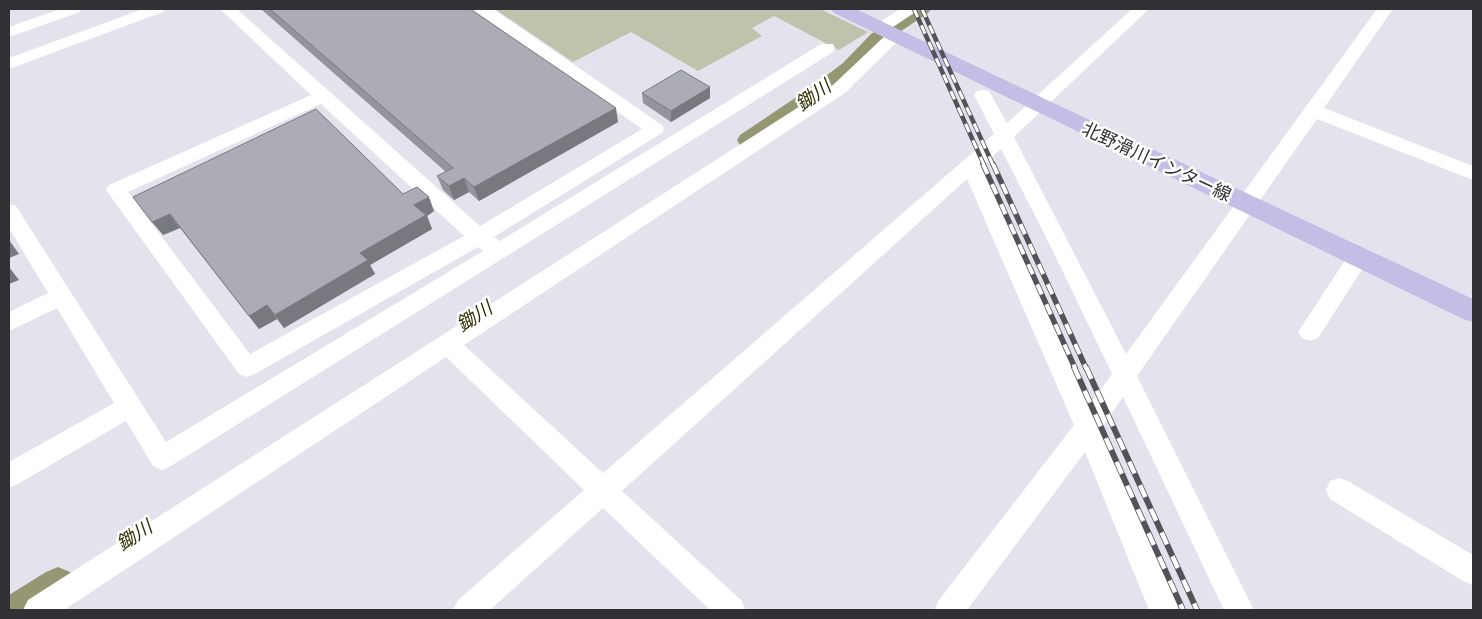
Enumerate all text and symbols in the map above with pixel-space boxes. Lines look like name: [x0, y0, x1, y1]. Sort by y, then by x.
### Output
water label: 鋤川: [791, 74, 836, 115]
street label: 北野滑川インター線: [1079, 118, 1235, 204]
water label: 鋤川: [452, 295, 498, 336]
water label: 鋤川: [112, 514, 158, 555]

